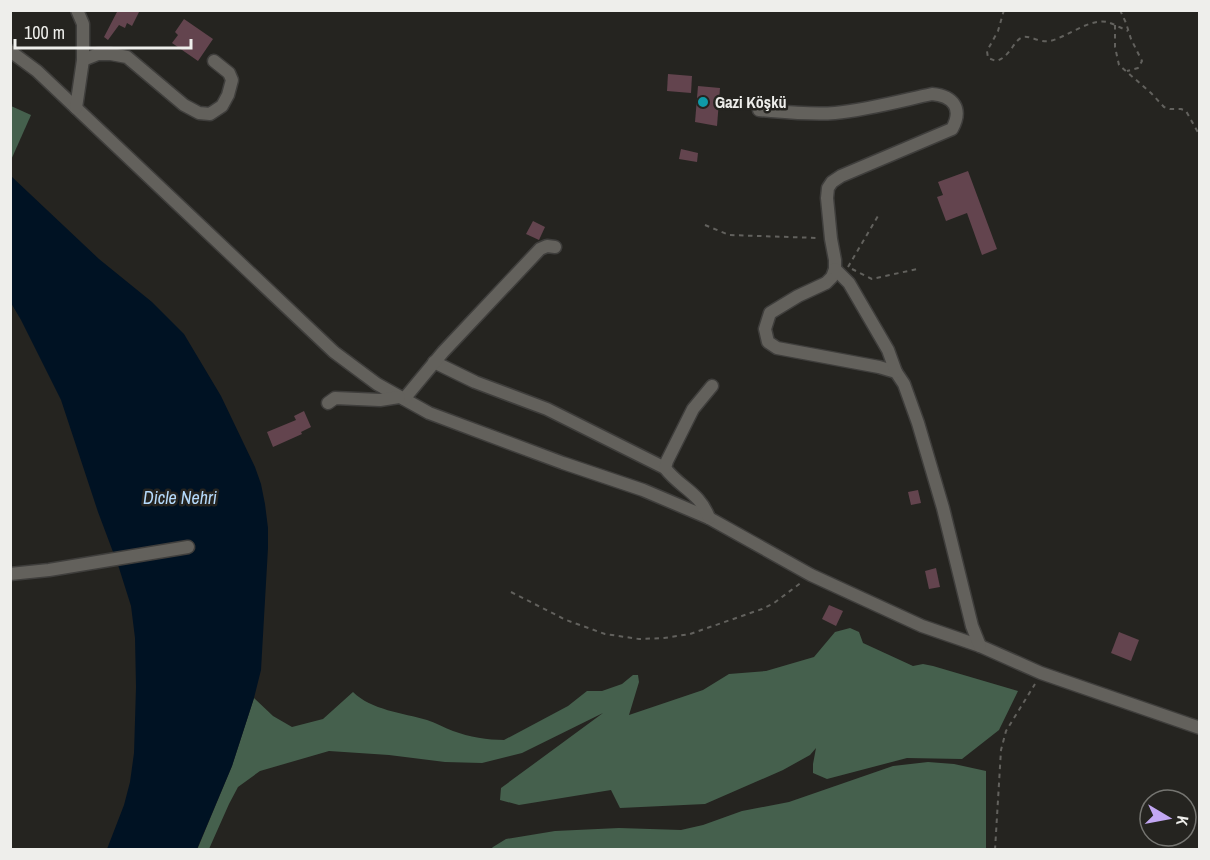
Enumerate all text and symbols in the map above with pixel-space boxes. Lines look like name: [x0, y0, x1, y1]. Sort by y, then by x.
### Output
scale bar: [15, 12, 190, 50]
text: 100 m: [24, 20, 65, 45]
place label: Gazi Köşkü: [715, 91, 786, 113]
marker: Gazi Köşkü: [696, 95, 710, 109]
water label: Dicle Nehri: [143, 485, 217, 510]
north arrow: [1138, 788, 1198, 848]
text: K: [1171, 814, 1194, 828]

